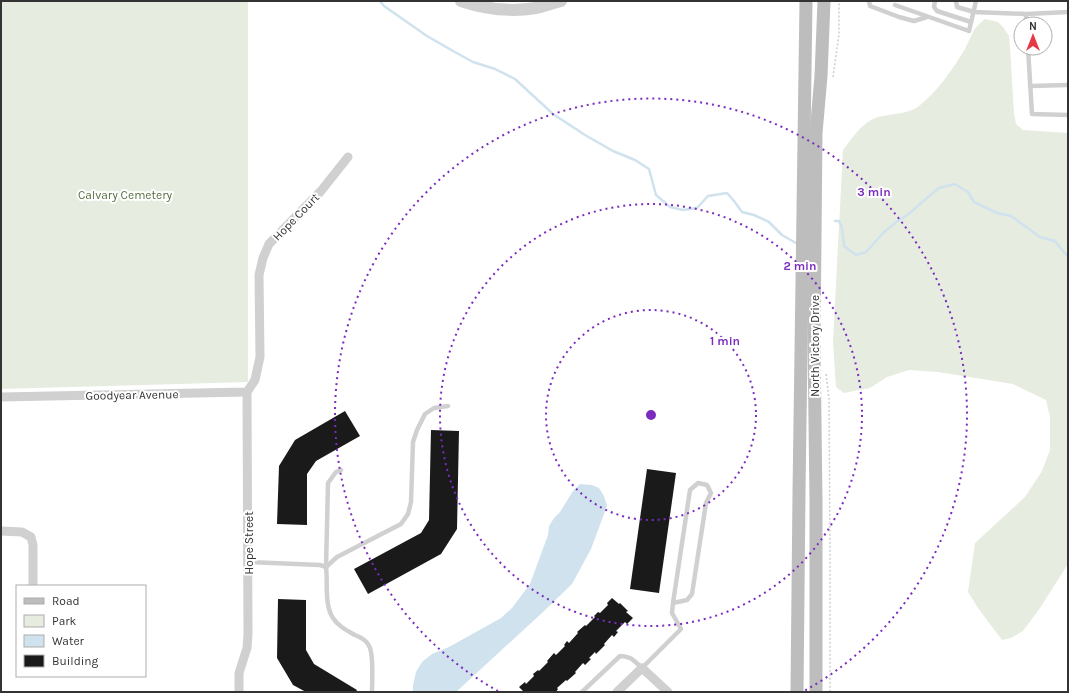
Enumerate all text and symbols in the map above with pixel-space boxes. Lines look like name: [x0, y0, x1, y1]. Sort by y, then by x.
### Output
north arrow: [1013, 16, 1053, 56]
text: N: [1029, 20, 1037, 33]
text: 3 min: [857, 185, 891, 199]
park label: Calvary Cemetery: [78, 188, 173, 202]
street label: Hope Court: [270, 190, 322, 244]
text: 2 min: [783, 259, 817, 273]
street label: North Victory Drive: [808, 295, 822, 397]
text: 1 min: [710, 334, 740, 348]
street label: Goodyear Avenue: [85, 387, 179, 403]
centre of rings: [644, 408, 658, 422]
street label: Hope Street: [242, 511, 256, 575]
legend: [16, 585, 146, 677]
text: Road: [52, 594, 80, 608]
text: Park: [52, 614, 77, 628]
text: Water: [52, 634, 85, 648]
text: Building: [52, 654, 99, 668]

